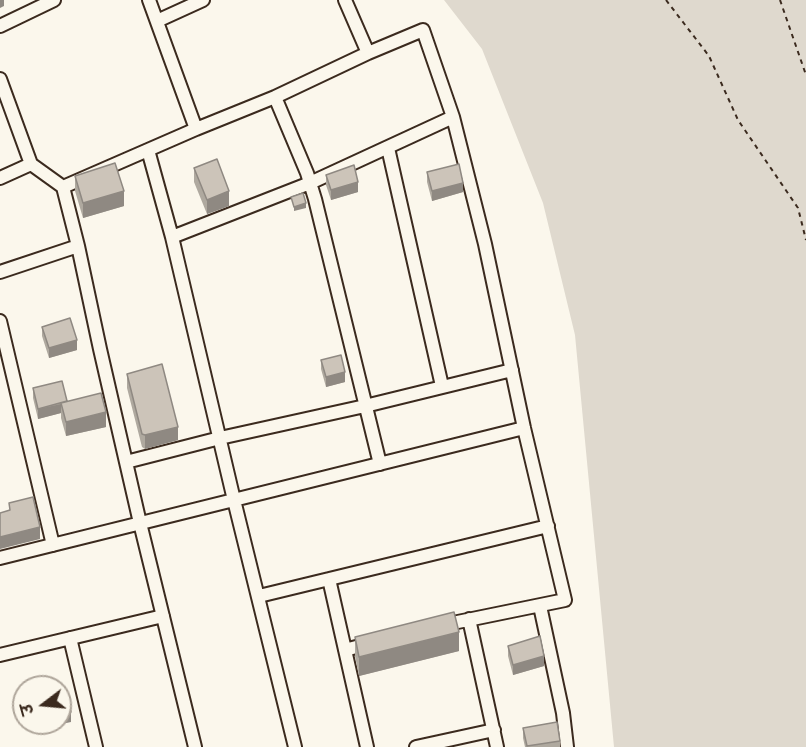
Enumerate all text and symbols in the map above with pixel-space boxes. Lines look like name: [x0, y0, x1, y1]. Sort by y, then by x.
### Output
north arrow: [12, 675, 72, 735]
text: उ: [15, 701, 39, 718]

